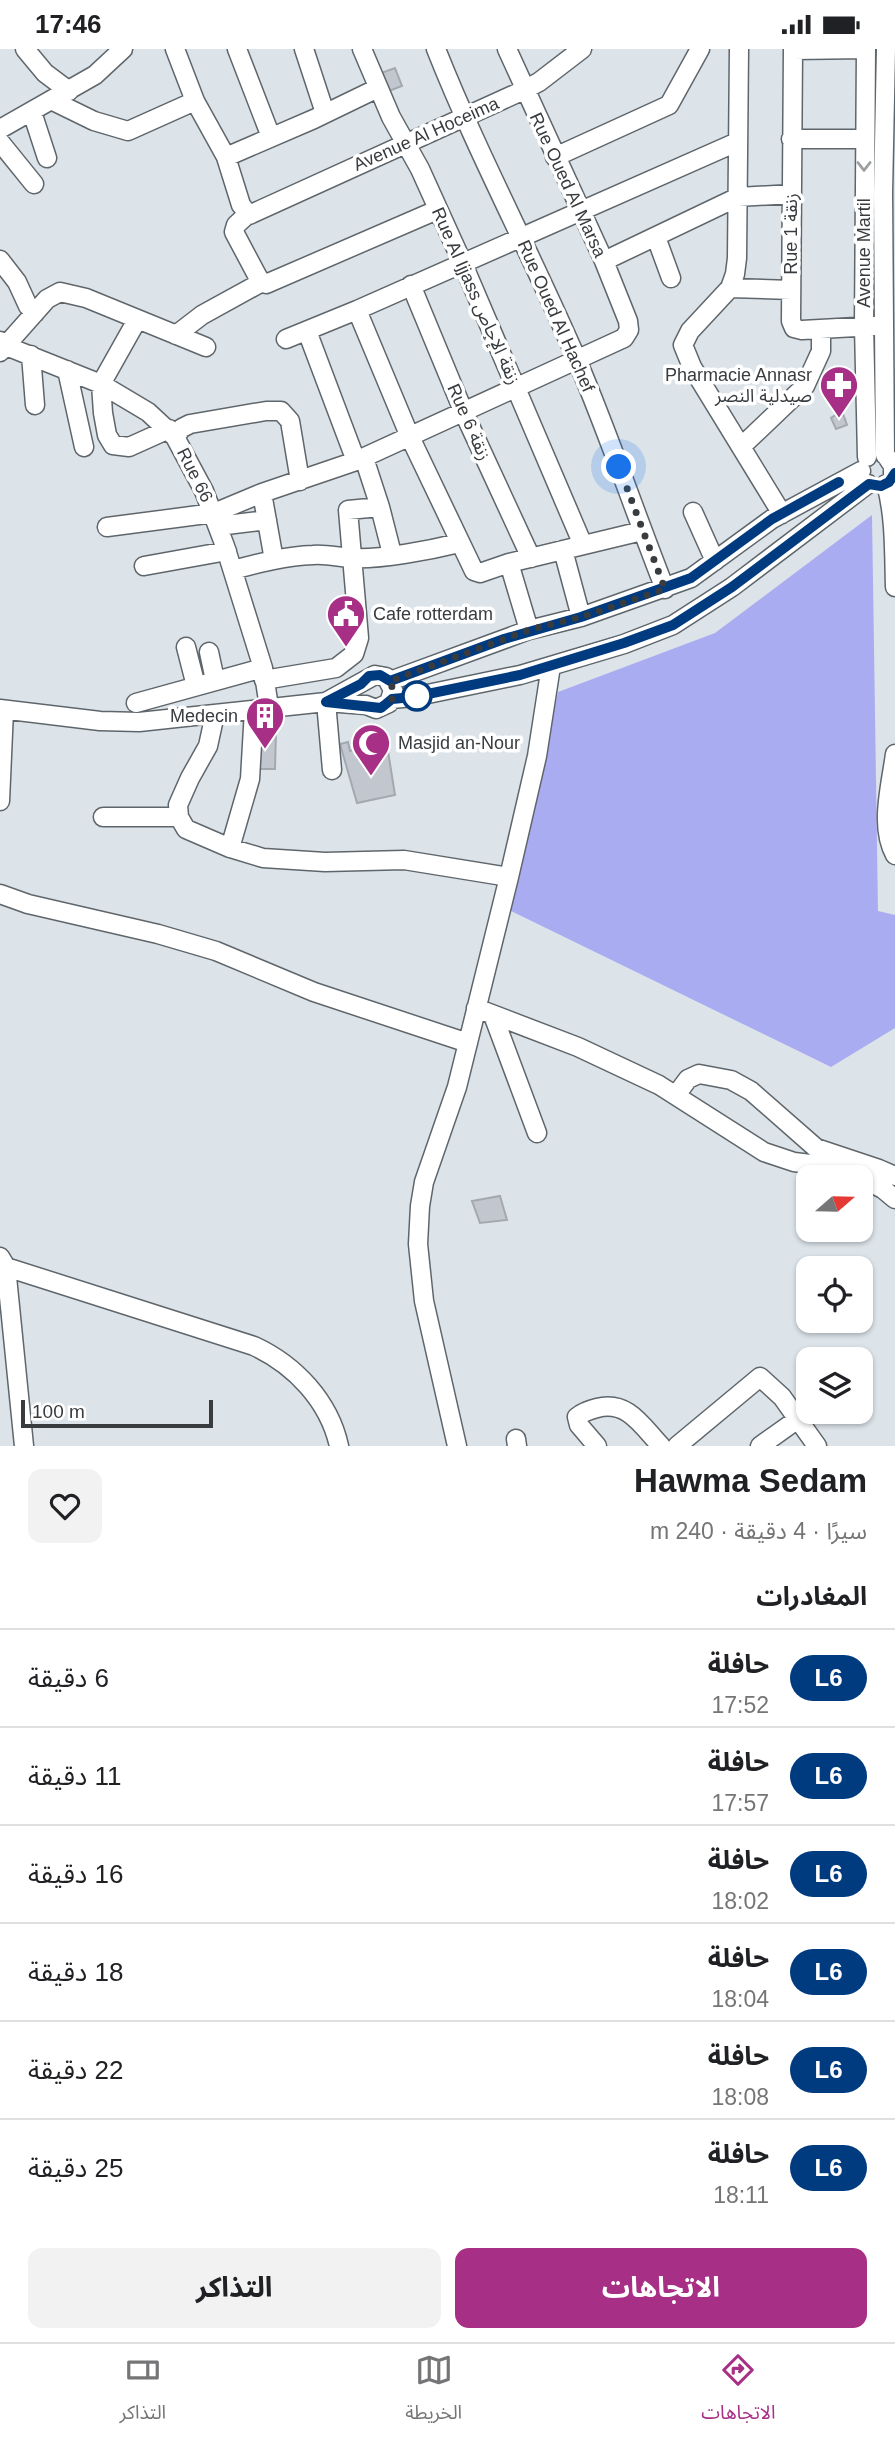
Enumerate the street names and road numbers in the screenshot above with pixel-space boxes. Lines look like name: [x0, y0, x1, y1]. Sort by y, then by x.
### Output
street label: Avenue Al Hoceima: [350, 93, 503, 175]
street label: Rue Oued Al Marsa: [526, 110, 611, 261]
street label: Rue 1 زنقة: [781, 193, 802, 275]
street label: Avenue Martil: [854, 198, 874, 308]
street label: Rue Al Ijjass زنقة الإجاص: [426, 204, 524, 388]
street label: Rue Oued Al Hachef: [513, 237, 599, 396]
street label: Rue 6 زنقة: [442, 381, 495, 464]
street label: Rue 66: [173, 445, 217, 505]

